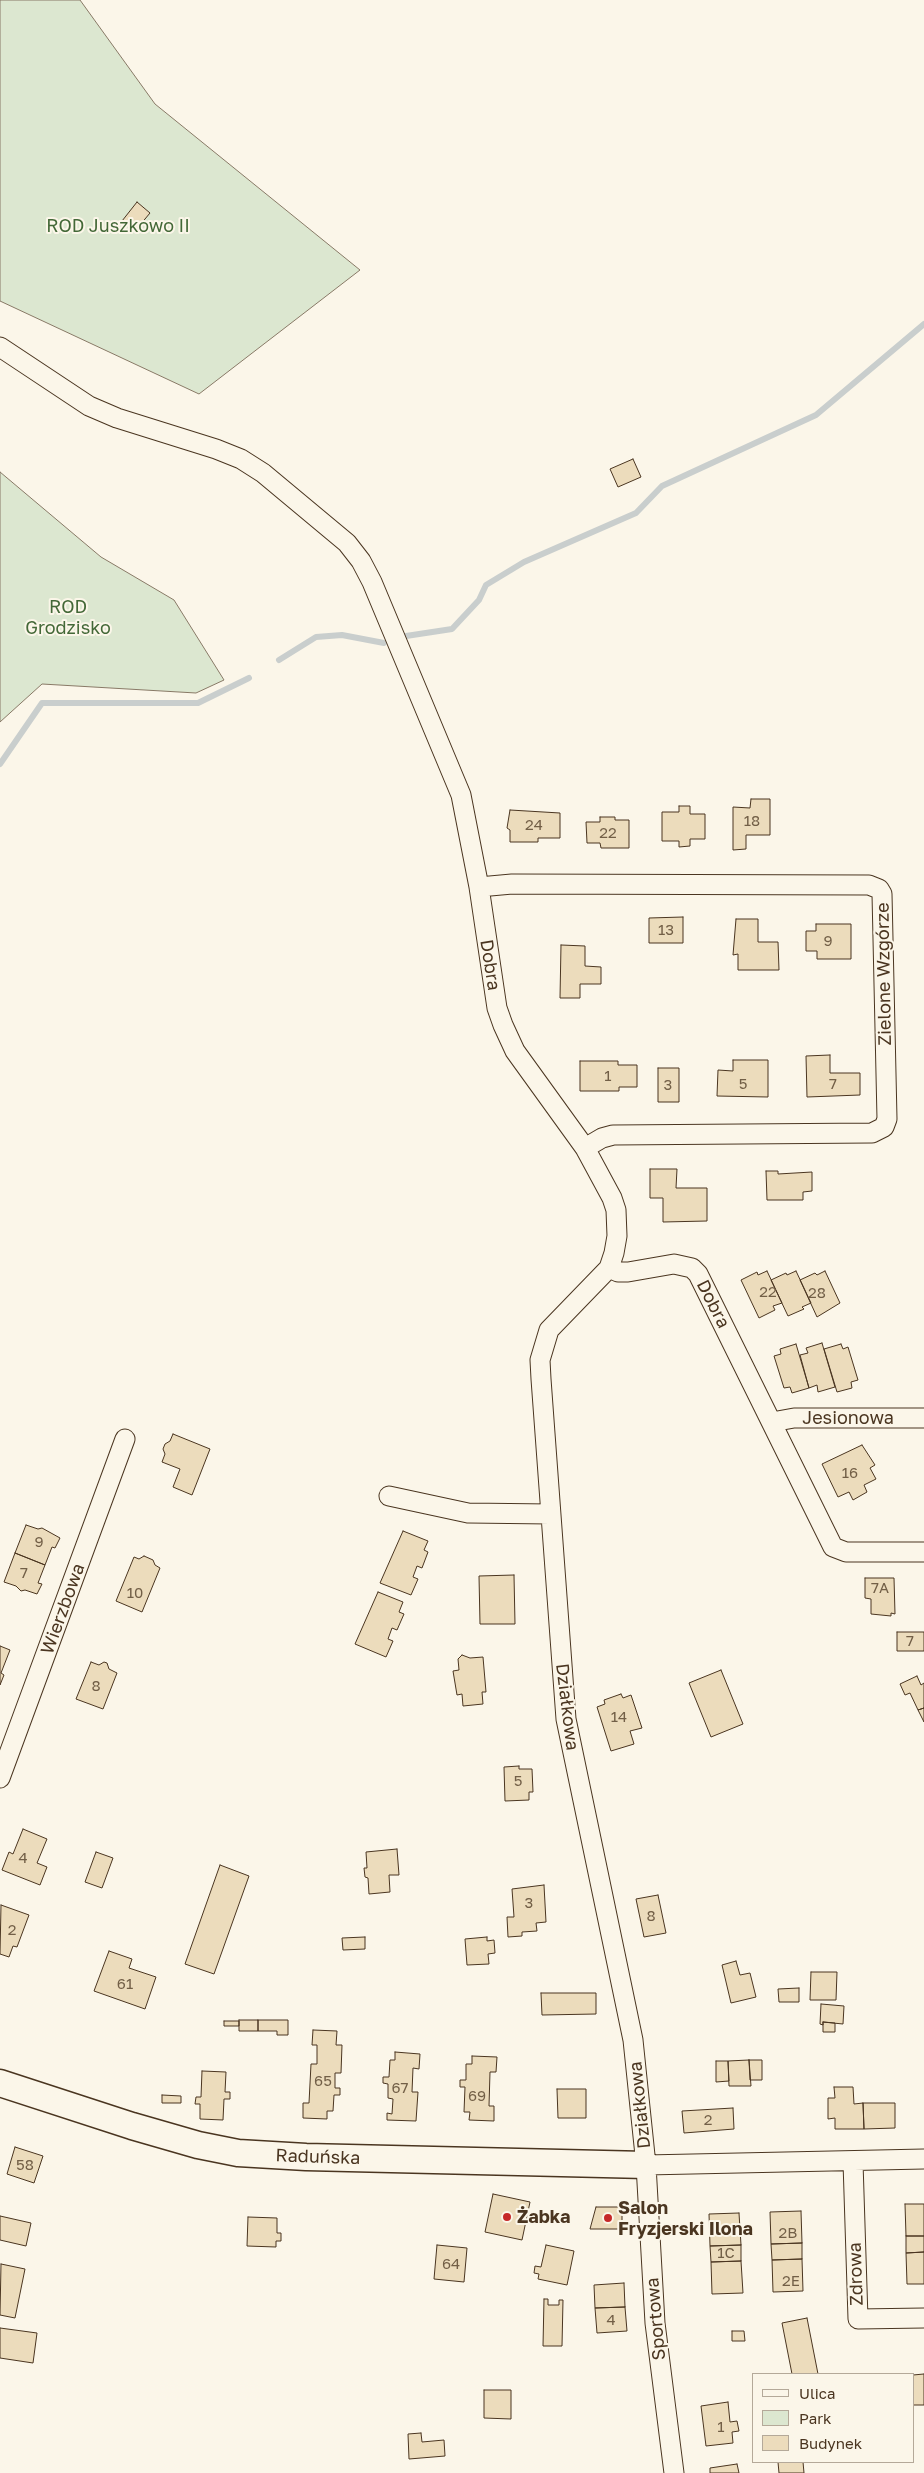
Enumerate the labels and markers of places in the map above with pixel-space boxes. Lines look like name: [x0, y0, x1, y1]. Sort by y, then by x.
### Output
place label: Salon Fryzjerski Ilona: [618, 2197, 753, 2240]
place label: Żabka: [517, 2206, 571, 2228]
marker: Żabka: [501, 2211, 513, 2223]
marker: Salon Fryzjerski Ilona: [602, 2212, 614, 2224]

